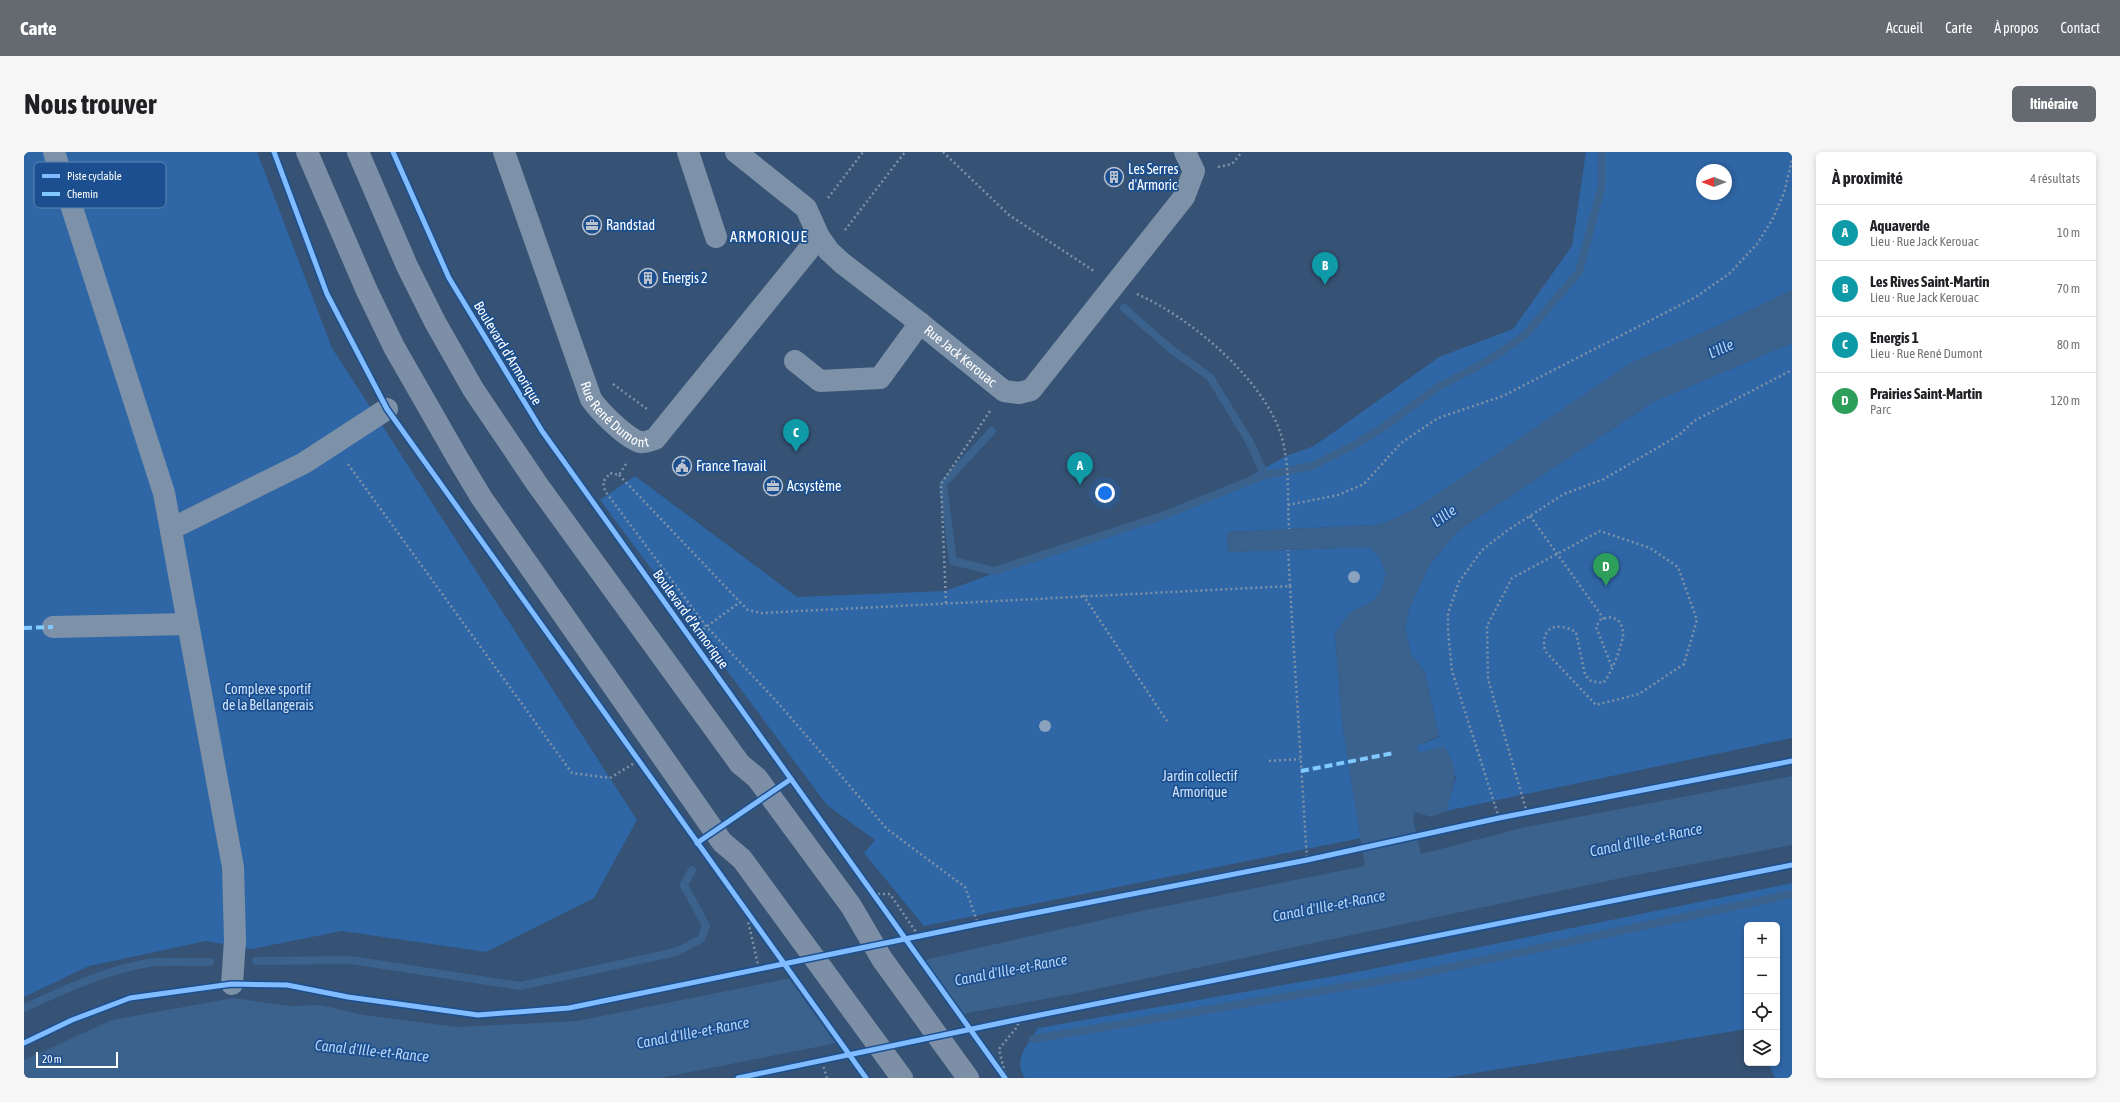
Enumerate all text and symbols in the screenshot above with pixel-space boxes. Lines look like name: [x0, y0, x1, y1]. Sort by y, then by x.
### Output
text: Carte: [20, 17, 57, 39]
text: Accueil: [1886, 20, 1923, 36]
text: Carte: [1945, 20, 1972, 36]
text: À propos: [1994, 20, 2039, 36]
text: Contact: [2061, 20, 2100, 36]
button: Itinéraire: [2012, 86, 2096, 122]
text: Nous trouver: [24, 88, 156, 120]
place label: Les Serres d'Armoric: [1128, 161, 1178, 193]
legend: [34, 162, 166, 208]
north arrow: [1696, 164, 1732, 200]
building icon: Les Serres d'Armoric: [1103, 166, 1125, 188]
text: À proximité: [1832, 168, 1903, 188]
text: Piste cyclable: [67, 170, 122, 182]
text: 4 résultats: [2030, 171, 2080, 186]
text: Chemin: [67, 188, 98, 200]
office icon: Randstad: [581, 214, 603, 236]
place label: Randstad: [606, 217, 655, 233]
text: Aquaverde: [1870, 217, 1930, 234]
text: A: [1842, 225, 1848, 240]
text: 10 m: [2057, 225, 2080, 240]
district label: ARMORIQUE: [730, 228, 808, 245]
text: Lieu · Rue Jack Kerouac: [1870, 234, 1979, 249]
pin: B: [1312, 252, 1338, 285]
building icon: Energis 2: [637, 267, 659, 289]
place label: Energis 2: [662, 270, 708, 286]
text: Les Rives Saint-Martin: [1870, 273, 1990, 290]
text: B: [1842, 281, 1848, 296]
text: 70 m: [2057, 281, 2080, 296]
text: Lieu · Rue Jack Kerouac: [1870, 290, 1979, 305]
street label: Boulevard d'Armorique: [471, 298, 545, 408]
street label: Rue Jack Kerouac: [921, 322, 1001, 390]
text: Energis 1: [1870, 329, 1919, 346]
water label: L'Ille: [1706, 335, 1736, 362]
text: C: [1842, 337, 1848, 352]
text: 80 m: [2057, 337, 2080, 352]
text: Lieu · Rue René Dumont: [1870, 346, 1982, 361]
street label: Rue René Dumont: [577, 379, 650, 450]
text: Prairies Saint-Martin: [1870, 385, 1982, 402]
text: D: [1841, 393, 1849, 408]
text: 120 m: [2051, 393, 2080, 408]
text: Parc: [1870, 402, 1891, 417]
pin: C: [783, 419, 809, 452]
pin: A: [1067, 452, 1093, 485]
public building icon: France Travail: [671, 455, 693, 477]
place label: France Travail: [696, 458, 767, 474]
office icon: Acsystème: [762, 475, 784, 497]
place label: Acsystème: [787, 478, 841, 494]
your location: [1095, 483, 1115, 503]
water label: L'Ille: [1428, 501, 1459, 530]
pin: D: [1593, 553, 1619, 586]
street label: Boulevard d'Armorique: [650, 566, 732, 672]
park label: Complexe sportif de la Bellangerais: [222, 681, 314, 713]
park label: Jardin collectif Armorique: [1162, 768, 1238, 800]
water label: Canal d'Ille-et-Rance: [1588, 819, 1704, 860]
water label: Canal d'Ille-et-Rance: [1271, 886, 1387, 925]
map controls: [1744, 922, 1780, 1066]
button: +: [1744, 922, 1780, 958]
water label: Canal d'Ille-et-Rance: [953, 950, 1069, 989]
button: −: [1744, 958, 1780, 994]
button: locate: [1744, 994, 1780, 1030]
water label: Canal d'Ille-et-Rance: [635, 1013, 751, 1052]
button: layers: [1744, 1030, 1780, 1066]
water label: Canal d'Ille-et-Rance: [314, 1036, 430, 1065]
scale bar: [36, 1050, 118, 1069]
text: 20 m: [42, 1053, 62, 1065]

